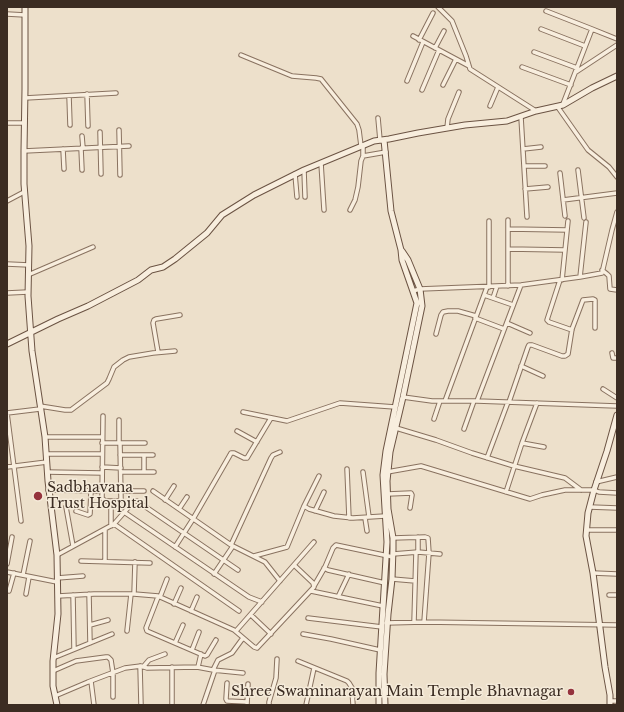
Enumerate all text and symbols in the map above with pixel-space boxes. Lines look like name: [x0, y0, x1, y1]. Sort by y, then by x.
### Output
place label: Sadbhavana Trust Hospital: [47, 480, 149, 512]
marker: Sadbhavana Trust Hospital: [32, 490, 44, 502]
place label: Shree Swaminarayan Main Temple Bhavnagar: [231, 684, 563, 700]
marker: Shree Swaminarayan Main Temple Bhavnagar: [566, 687, 576, 697]

